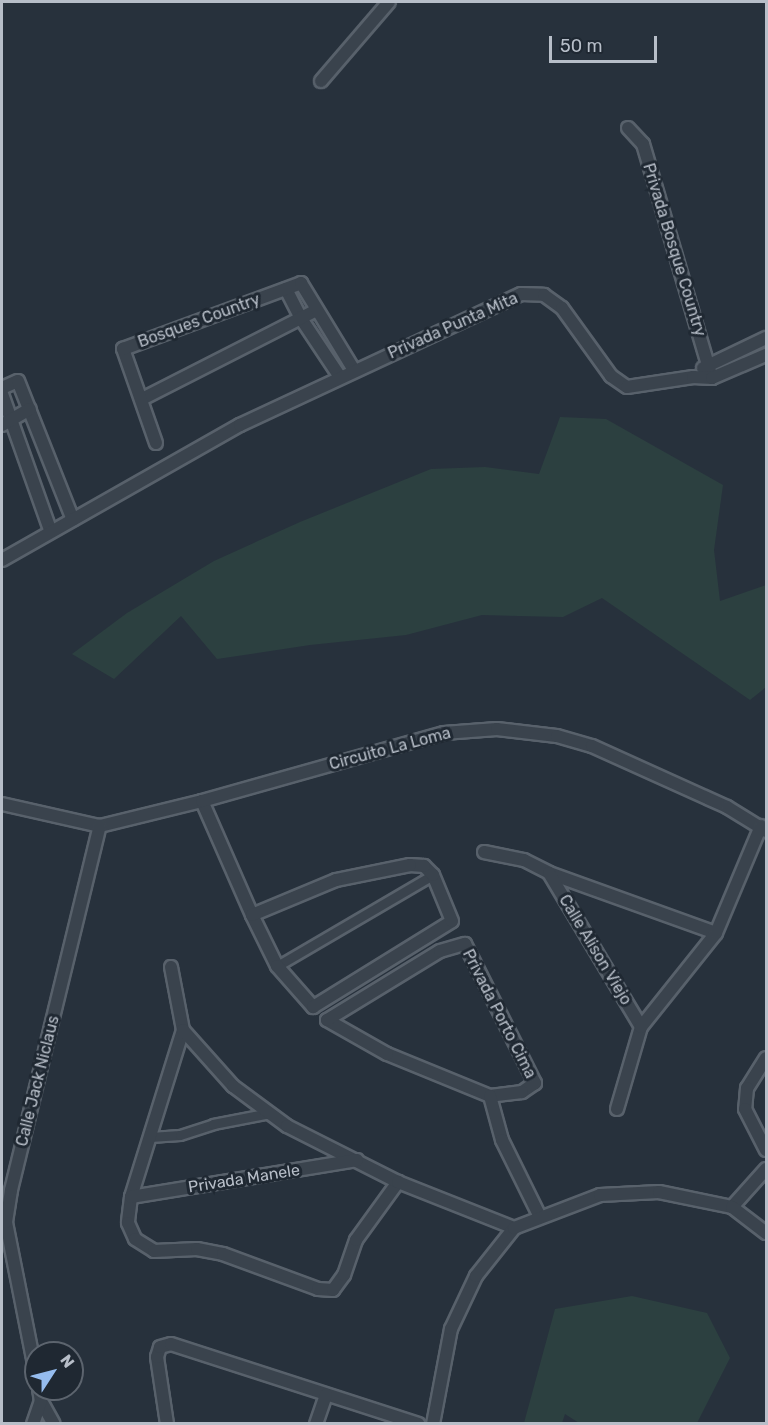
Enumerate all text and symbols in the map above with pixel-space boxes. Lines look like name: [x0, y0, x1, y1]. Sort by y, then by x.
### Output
scale bar: [552, 24, 660, 62]
text: 50 m: [560, 35, 603, 57]
street label: Privada Bosque Country: [638, 161, 710, 339]
street label: Privada Punta Mita: [385, 289, 521, 363]
street label: Bosques Country: [135, 290, 263, 352]
street label: Circuito La Loma: [327, 724, 453, 774]
street label: Calle Alison Viejo: [554, 891, 636, 1009]
street label: Privada Porto Cima: [458, 946, 540, 1082]
street label: Calle Jack Niclaus: [12, 1013, 64, 1149]
street label: Privada Manele: [187, 1161, 301, 1197]
north arrow: [24, 1341, 84, 1401]
text: N: [56, 1351, 78, 1372]

